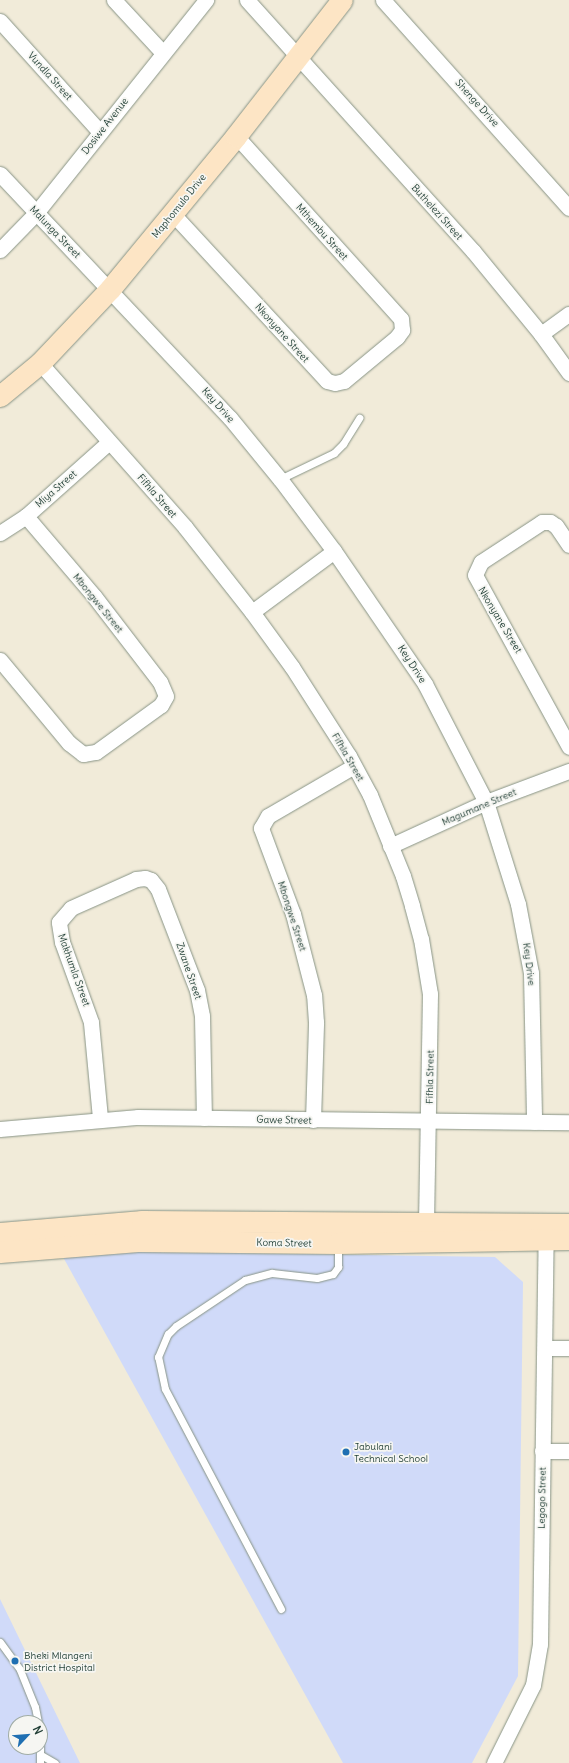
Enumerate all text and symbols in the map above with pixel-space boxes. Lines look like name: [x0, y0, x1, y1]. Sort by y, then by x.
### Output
street label: Vundla Street: [25, 50, 75, 102]
street label: Shenge Drive: [453, 77, 501, 129]
street label: Dosiwe Avenue: [79, 95, 131, 157]
street label: Maphomulo Drive: [149, 171, 209, 241]
street label: Buthelezi Street: [409, 182, 465, 242]
street label: Mthembu Street: [294, 201, 350, 263]
street label: Malunga Street: [27, 203, 83, 261]
street label: Nkonyane Street: [252, 301, 312, 365]
street label: Key Drive: [199, 385, 237, 425]
street label: Miya Street: [33, 468, 79, 510]
street label: Fifhla Street: [135, 472, 179, 520]
street label: Mbongwe Street: [70, 571, 126, 635]
street label: Nkonyane Street: [476, 585, 524, 655]
street label: Key Drive: [395, 643, 429, 685]
street label: Fifhla Street: [329, 731, 367, 783]
street label: Magumane Street: [440, 786, 518, 828]
street label: Mbongwe Street: [275, 879, 309, 953]
street label: Makhumla Street: [55, 932, 93, 1008]
street label: Zwane Street: [174, 941, 204, 1001]
street label: Key Drive: [520, 942, 538, 986]
street label: Fifhla Street: [424, 1050, 436, 1104]
street label: Gawe Street: [256, 1114, 312, 1126]
street label: Koma Street: [256, 1237, 312, 1249]
place label: Jabulani Technical School: [354, 1440, 428, 1464]
marker: Jabulani Technical School: [341, 1447, 351, 1457]
street label: Legogo Street: [535, 1467, 549, 1529]
place label: Bheki Mlangeni District Hospital: [24, 1649, 95, 1672]
marker: Bheki Mlangeni District Hospital: [9, 1655, 21, 1667]
north arrow: [8, 1715, 48, 1755]
text: N: [30, 1724, 46, 1737]

